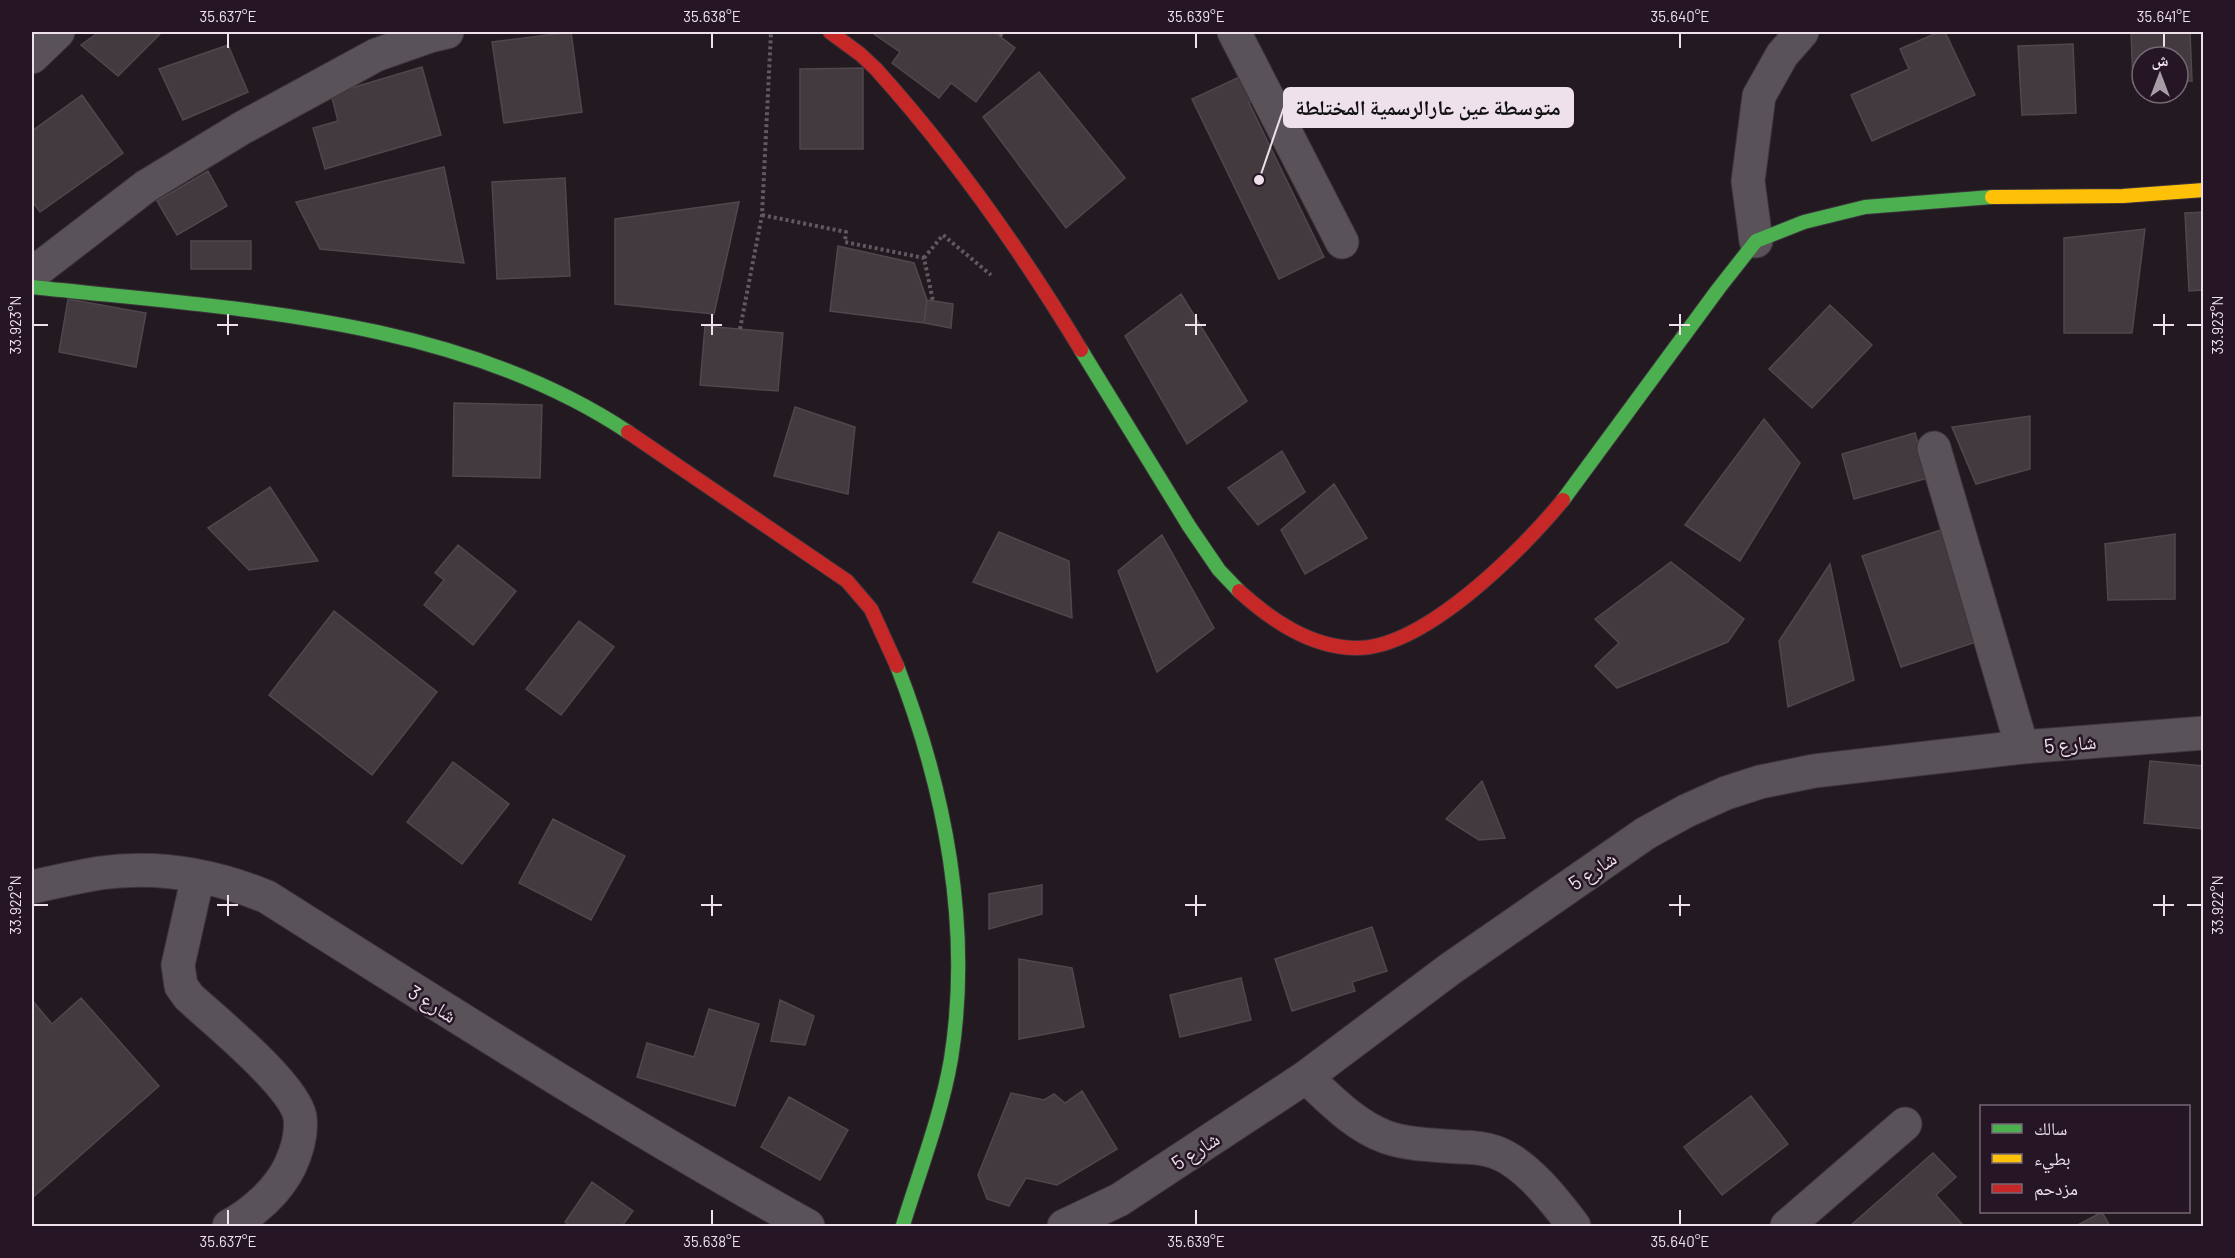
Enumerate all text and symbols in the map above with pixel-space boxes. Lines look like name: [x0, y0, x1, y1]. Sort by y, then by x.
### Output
text: 35.637°E: [200, 7, 256, 25]
text: 35.638°E: [683, 7, 741, 25]
text: 35.639°E: [1167, 7, 1225, 25]
text: 35.640°E: [1651, 7, 1709, 25]
text: 35.641°E: [2137, 7, 2191, 25]
north arrow: [2130, 45, 2190, 105]
text: ش: [2152, 50, 2169, 70]
callout: متوسطة عين عارالرسمية المختلطة: [1284, 88, 1573, 127]
text: متوسطة عين عارالرسمية المختلطة: [1295, 94, 1561, 121]
text: 33.923°N: [6, 296, 24, 354]
text: 33.923°N: [2208, 296, 2226, 354]
street label: شارع 5: [2043, 729, 2097, 759]
street label: شارع 5: [1564, 845, 1622, 896]
text: 33.922°N: [6, 875, 24, 935]
text: 33.922°N: [2208, 875, 2226, 935]
street label: شارع 3: [403, 979, 462, 1029]
legend: [1980, 1105, 2190, 1213]
text: سالك: [2034, 1117, 2067, 1139]
street label: شارع 5: [1167, 1126, 1225, 1176]
text: بطيء: [2034, 1147, 2071, 1174]
text: مزدحم: [2034, 1177, 2078, 1201]
text: 35.637°E: [200, 1232, 256, 1250]
text: 35.638°E: [683, 1232, 741, 1250]
text: 35.639°E: [1167, 1232, 1225, 1250]
text: 35.640°E: [1651, 1232, 1709, 1250]

